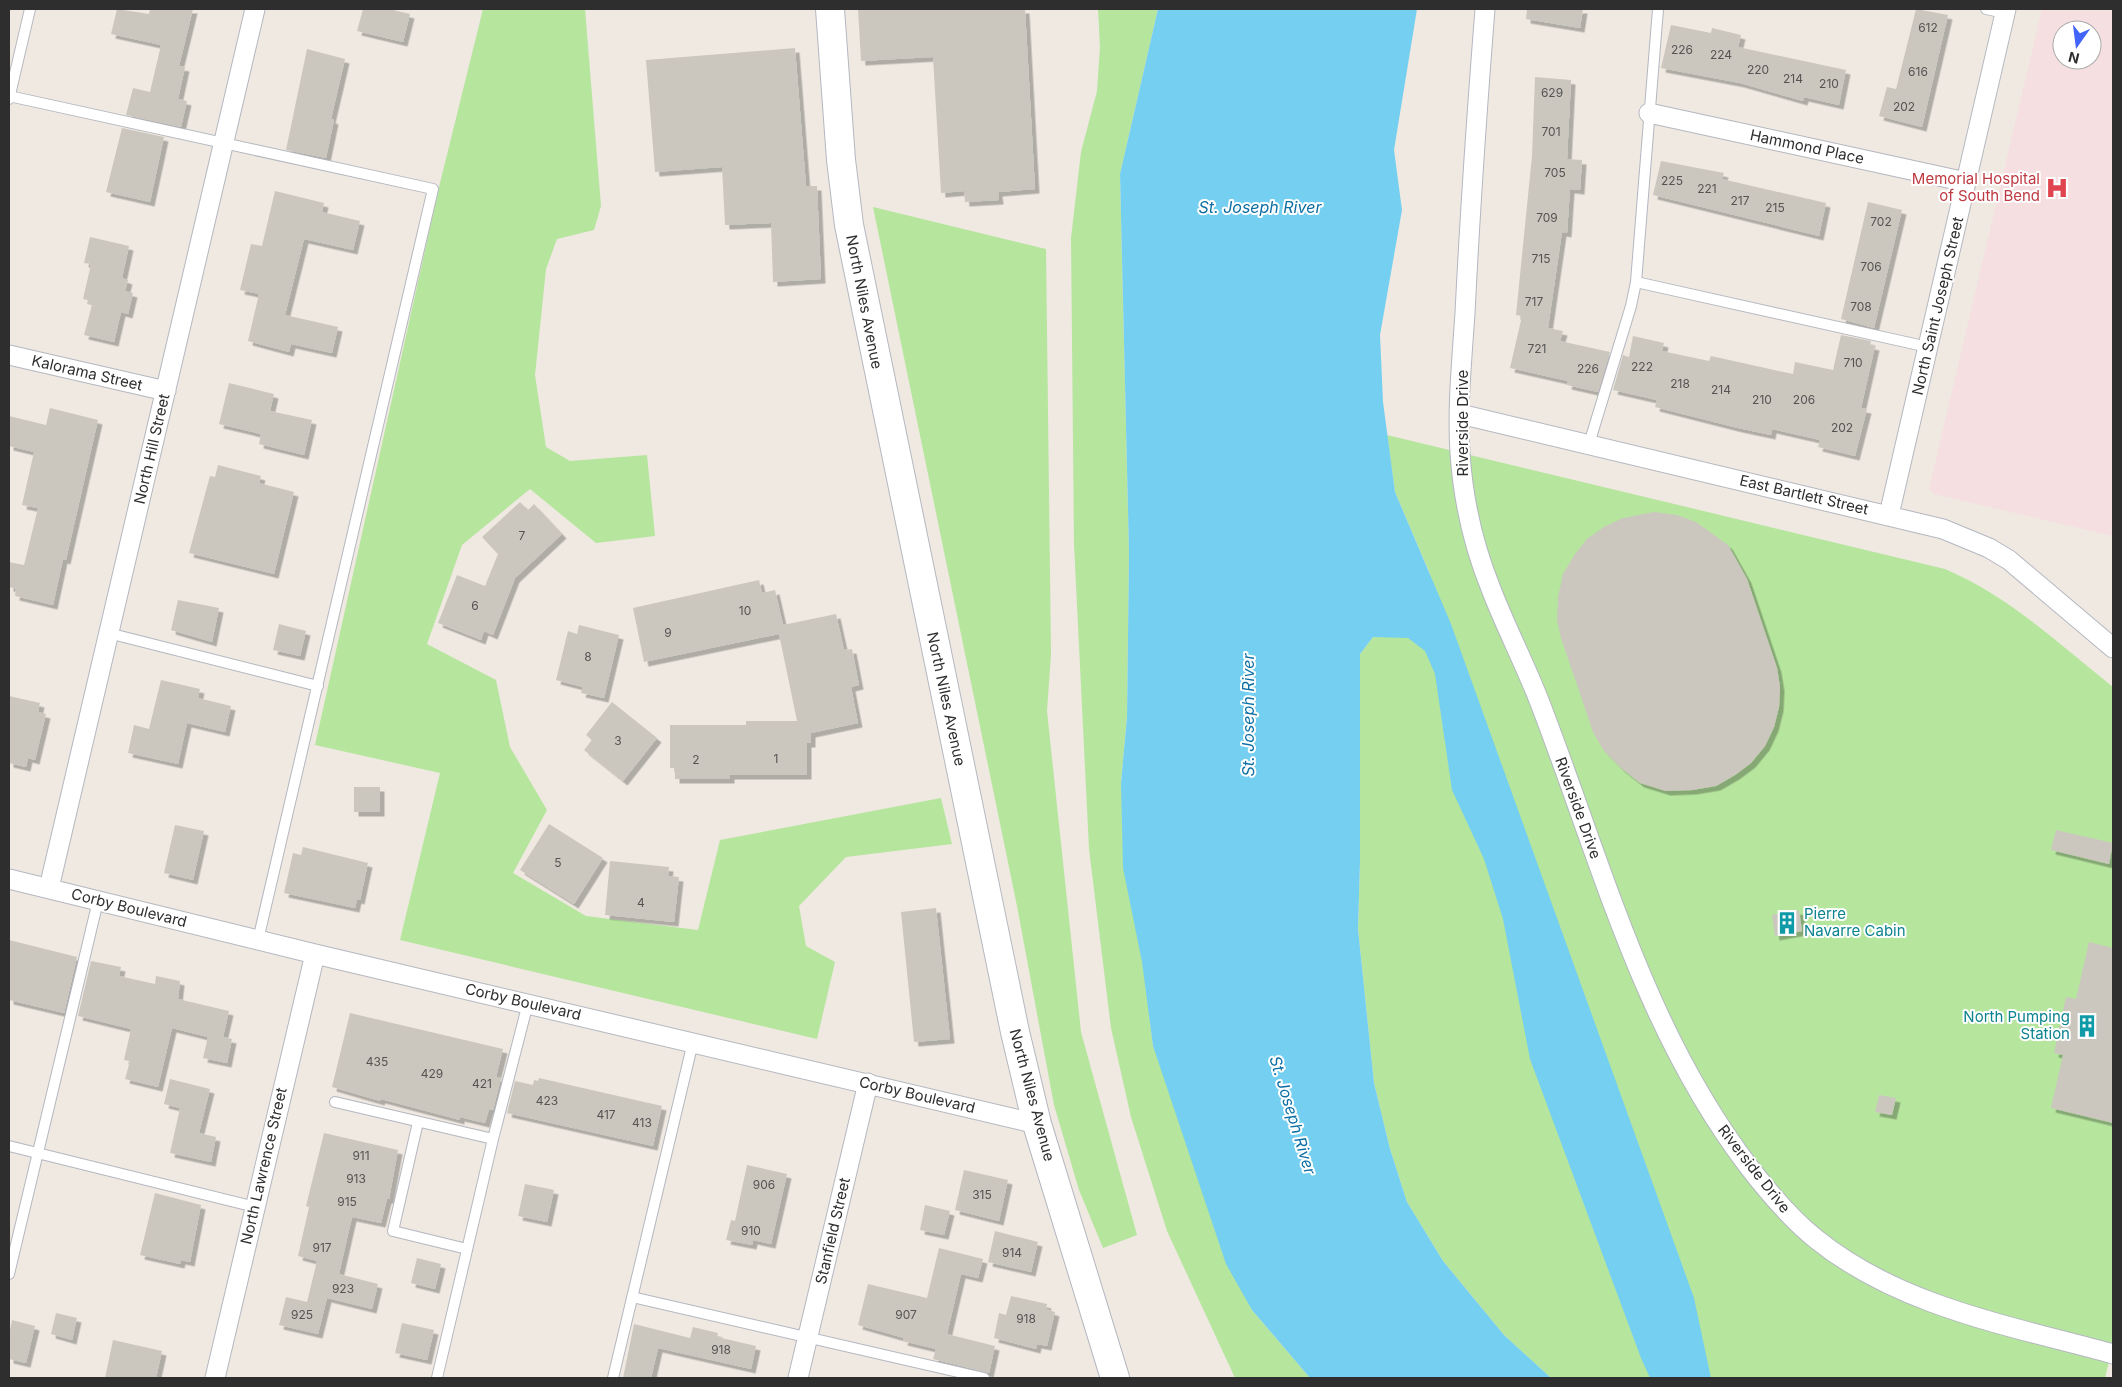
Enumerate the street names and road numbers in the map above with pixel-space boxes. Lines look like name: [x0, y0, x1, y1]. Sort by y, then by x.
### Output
street label: Hammond Place: [1748, 125, 1866, 168]
street label: North Saint Joseph Street: [1908, 215, 1967, 397]
street label: North Niles Avenue: [842, 233, 887, 371]
street label: Kalorama Street: [30, 351, 145, 395]
street label: Riverside Drive: [1453, 370, 1472, 476]
street label: North Hill Street: [130, 392, 173, 506]
street label: East Bartlett Street: [1738, 470, 1871, 519]
street label: North Niles Avenue: [923, 630, 970, 768]
street label: Riverside Drive: [1551, 754, 1606, 861]
street label: Corby Boulevard: [69, 884, 189, 931]
street label: Corby Boulevard: [463, 979, 583, 1024]
street label: North Niles Avenue: [1006, 1027, 1059, 1163]
street label: Corby Boulevard: [857, 1072, 977, 1117]
street label: North Lawrence Street: [236, 1086, 291, 1246]
street label: Riverside Drive: [1714, 1121, 1795, 1217]
street label: Stanfield Street: [811, 1175, 854, 1286]

